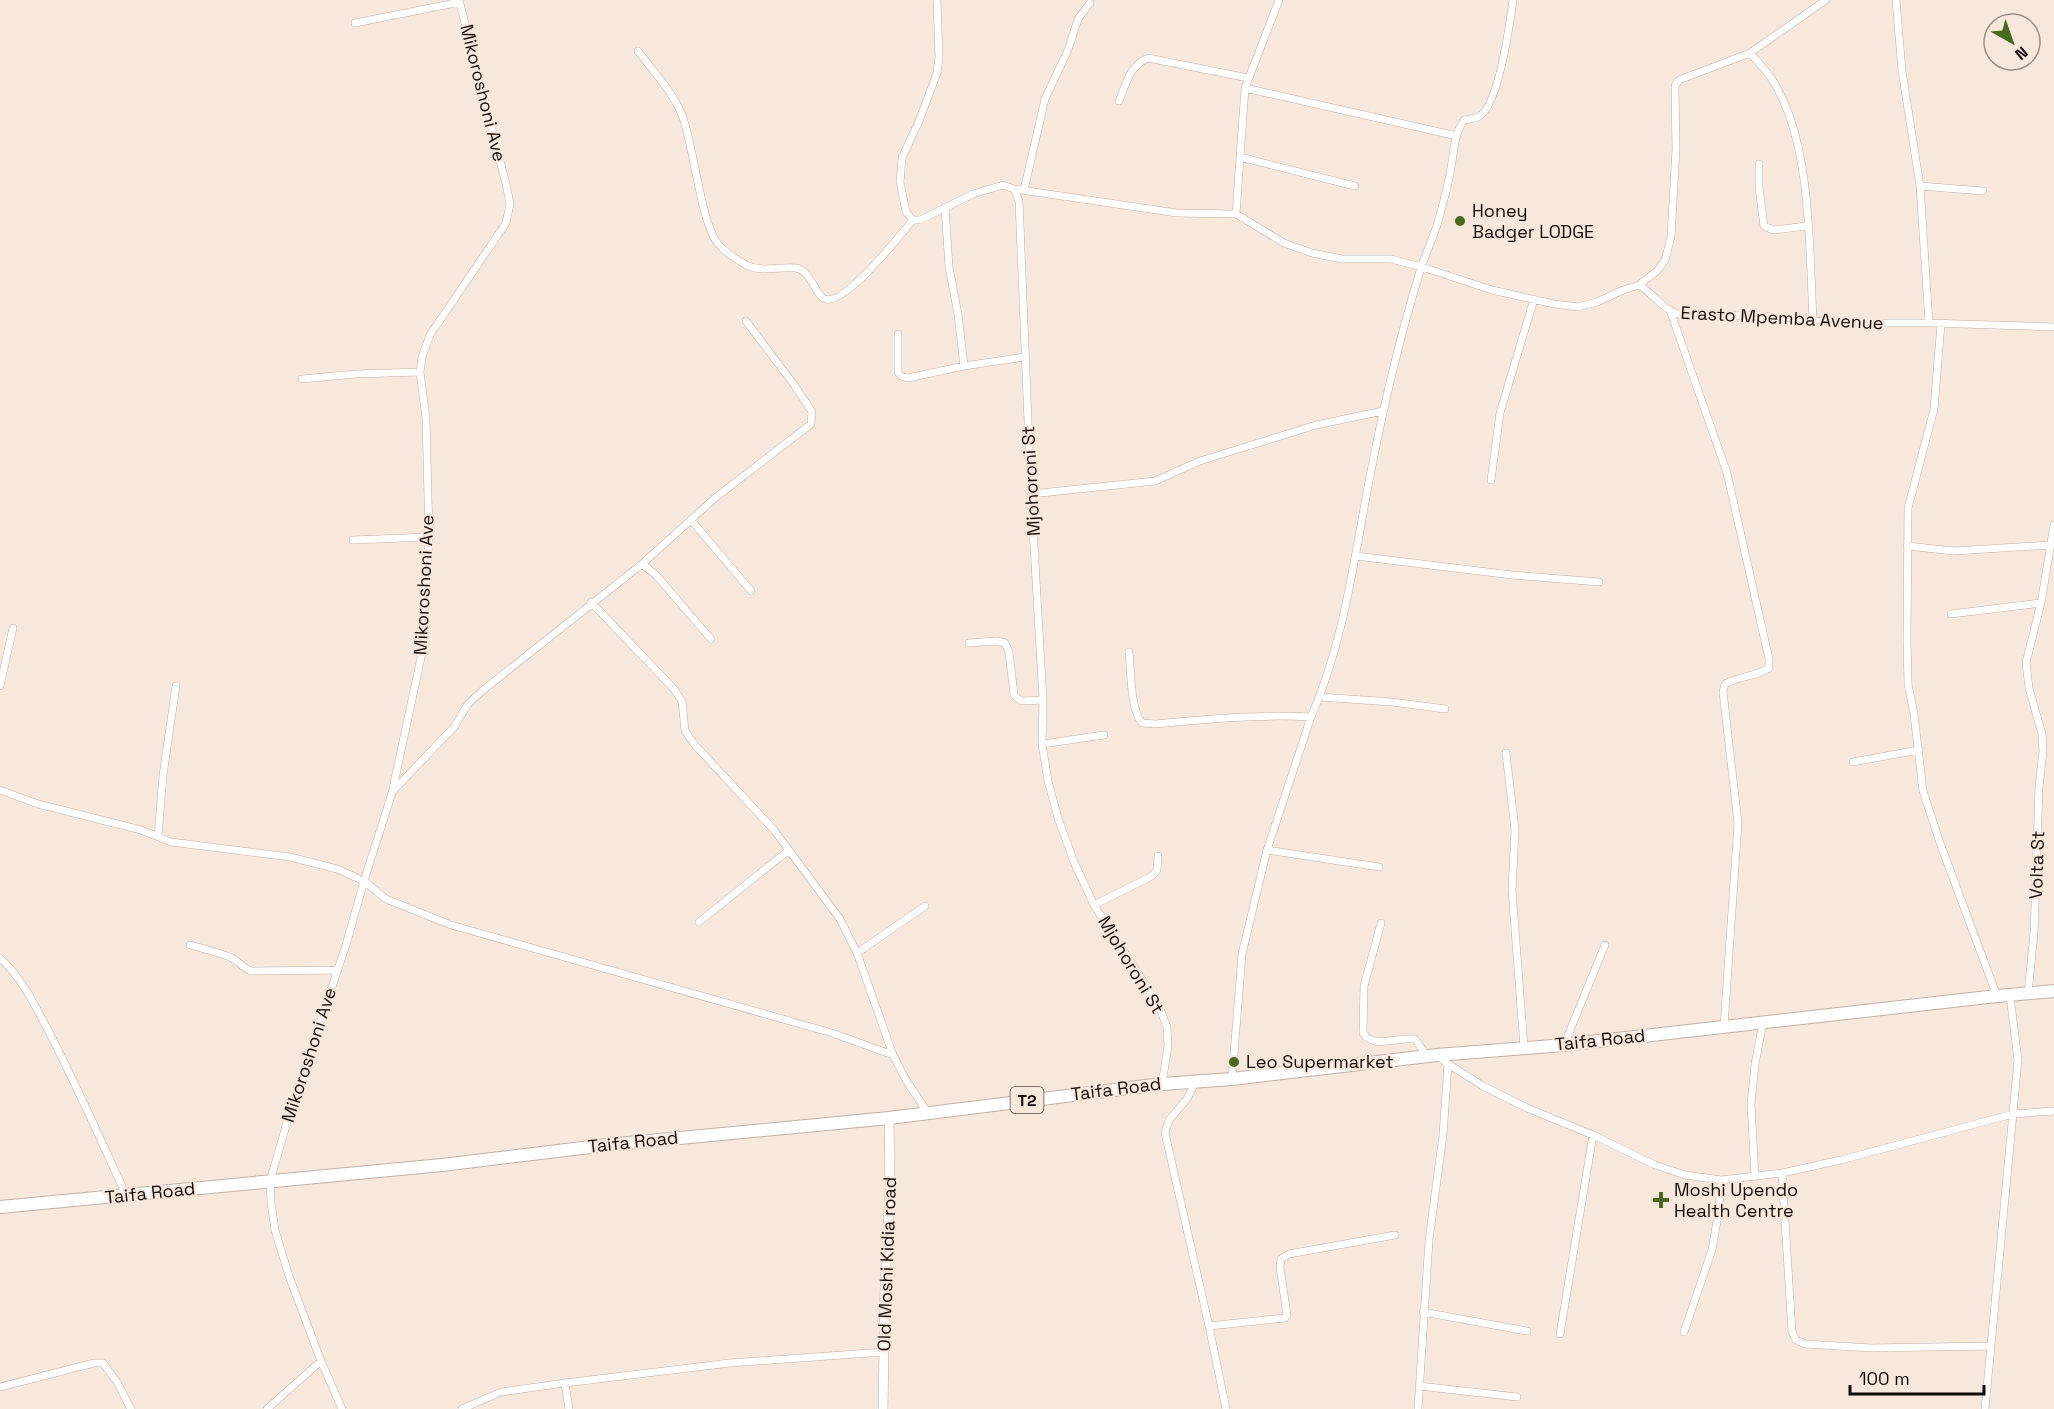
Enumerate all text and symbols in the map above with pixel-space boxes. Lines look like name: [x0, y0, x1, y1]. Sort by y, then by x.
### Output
north arrow: [1982, 12, 2042, 72]
street label: Mikoroshoni Ave: [455, 22, 512, 164]
text: N: [2010, 42, 2032, 65]
place label: Honey Badger LODGE: [1472, 199, 1594, 243]
marker: Honey Badger LODGE: [1453, 214, 1467, 228]
street label: Erasto Mpemba Avenue: [1680, 301, 1884, 334]
street label: Mjohoroni St: [1016, 425, 1045, 537]
street label: Mikoroshoni Ave: [408, 514, 439, 656]
street label: Volta St: [2024, 830, 2049, 900]
street label: Mjohoroni St: [1093, 912, 1170, 1018]
street label: Mikoroshoni Ave: [276, 985, 341, 1125]
street label: Taifa Road: [1554, 1023, 1646, 1056]
place label: Leo Supermarket: [1246, 1050, 1394, 1073]
marker: Leo Supermarket: [1227, 1055, 1241, 1069]
street label: Taifa Road: [1070, 1072, 1162, 1105]
road number: T2: [1010, 1087, 1044, 1113]
street label: Taifa Road: [587, 1125, 679, 1158]
street label: Taifa Road: [104, 1176, 196, 1209]
street label: Old Moshi Kidia road: [872, 1176, 901, 1352]
place label: Moshi Upendo Health Centre: [1674, 1178, 1798, 1222]
marker: Moshi Upendo Health Centre: [1652, 1191, 1670, 1209]
scale bar: [1850, 1358, 1984, 1396]
text: 100 m: [1859, 1367, 1910, 1390]

